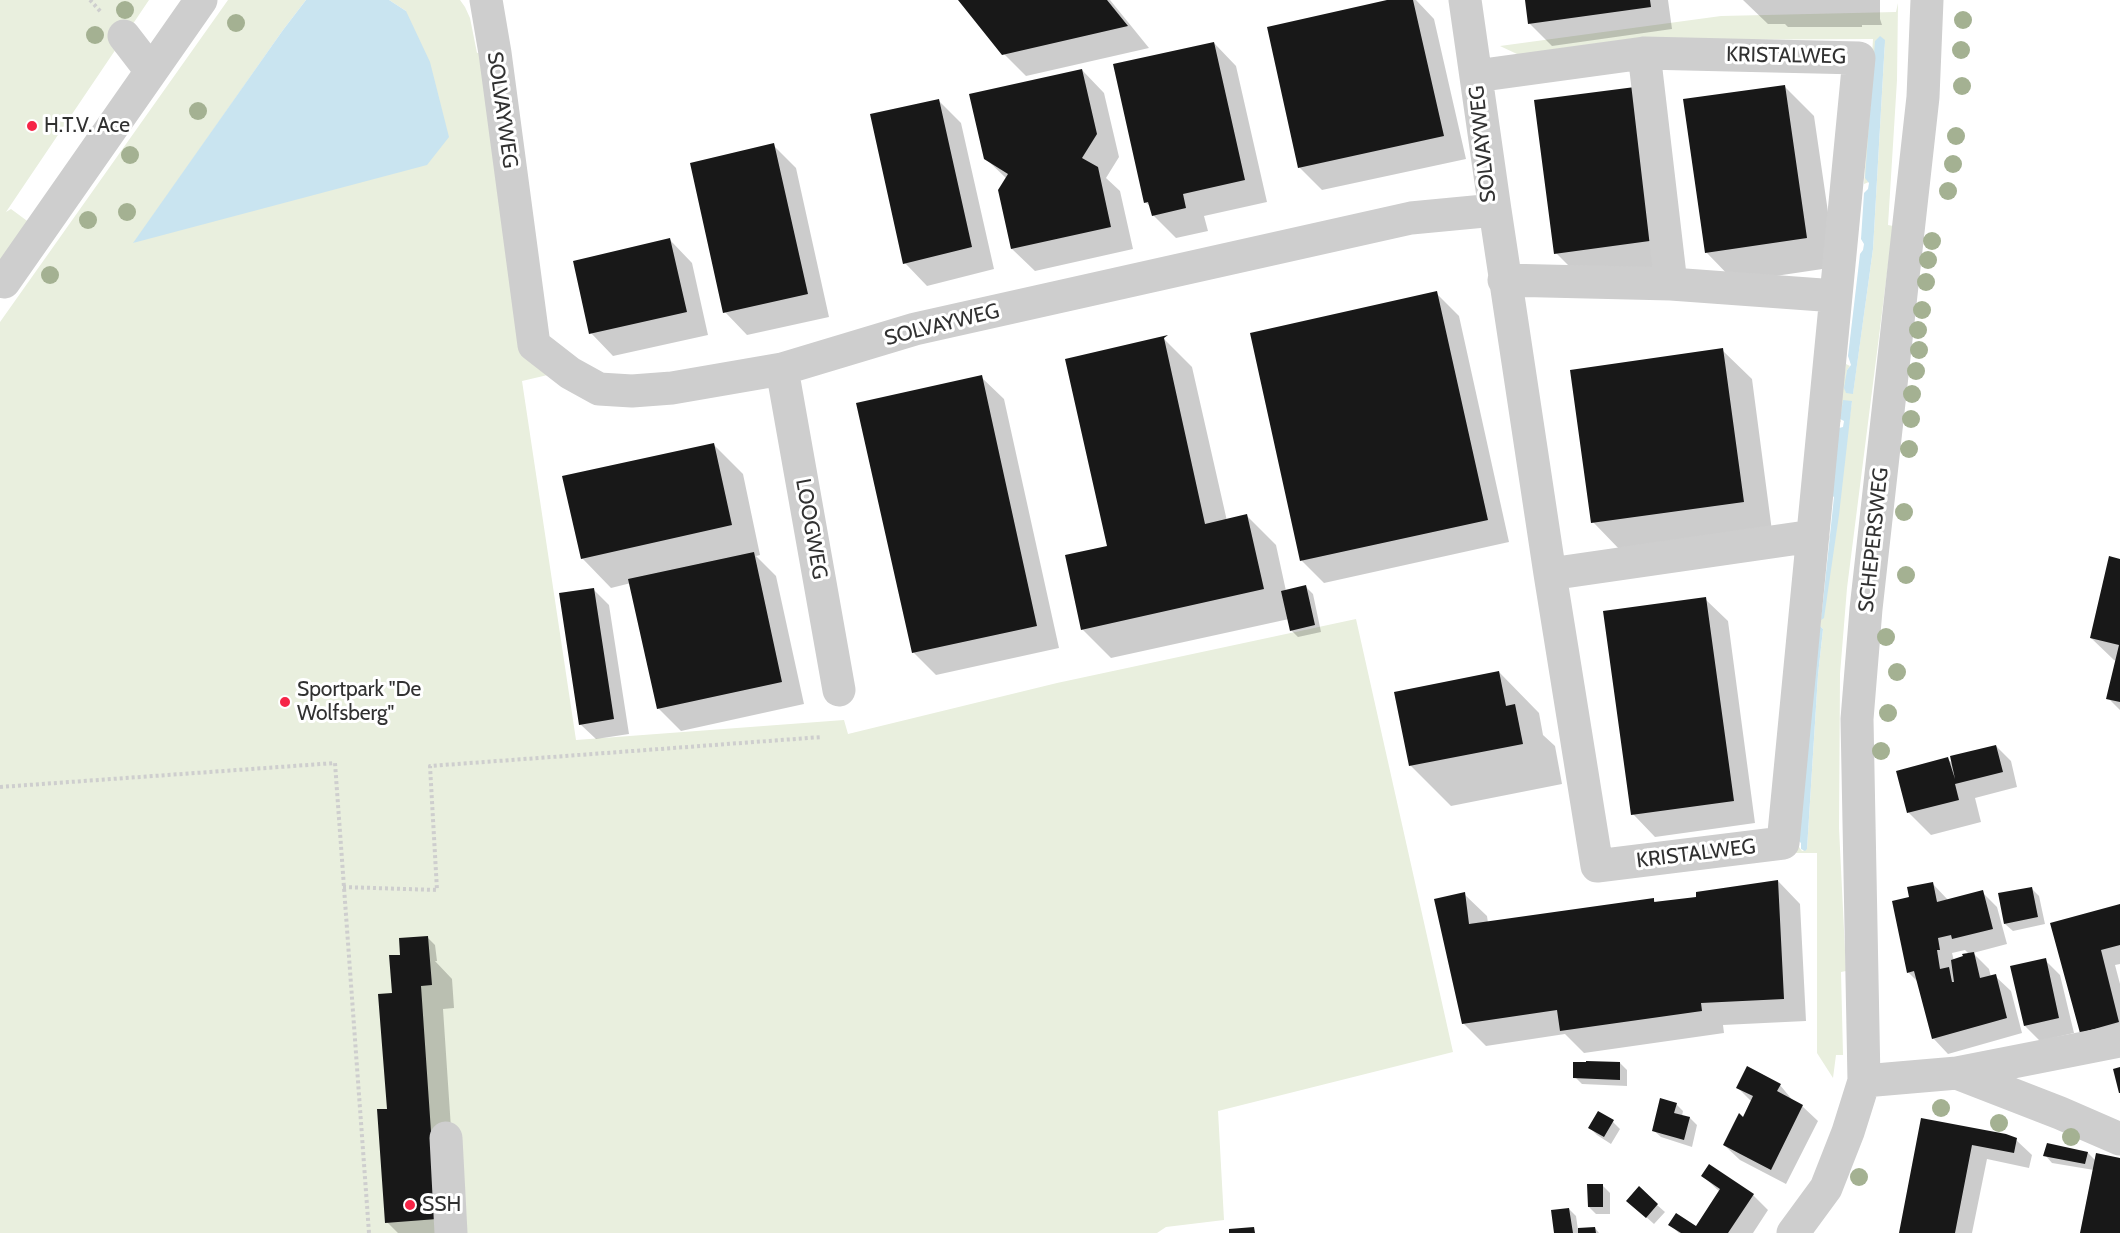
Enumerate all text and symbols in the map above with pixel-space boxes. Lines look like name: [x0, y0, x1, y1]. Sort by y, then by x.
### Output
street label: KRISTALWEG: [1726, 42, 1846, 70]
street label: SOLVAYWEG: [481, 50, 523, 170]
street label: SOLVAYWEG: [1464, 84, 1502, 204]
place label: H.T.V. Ace: [44, 113, 130, 139]
marker: H.T.V. Ace: [25, 119, 39, 133]
street label: SOLVAYWEG: [882, 299, 1002, 351]
street label: SCHEPERSWEG: [1854, 466, 1894, 614]
street label: LOOGWEG: [790, 477, 832, 581]
place label: Sportpark "De Wolfsberg": [297, 677, 421, 727]
marker: Sportpark "De Wolfsberg": [278, 695, 292, 709]
street label: KRISTALWEG: [1635, 834, 1757, 874]
place label: SSH: [422, 1192, 461, 1218]
marker: SSH: [403, 1198, 417, 1212]

